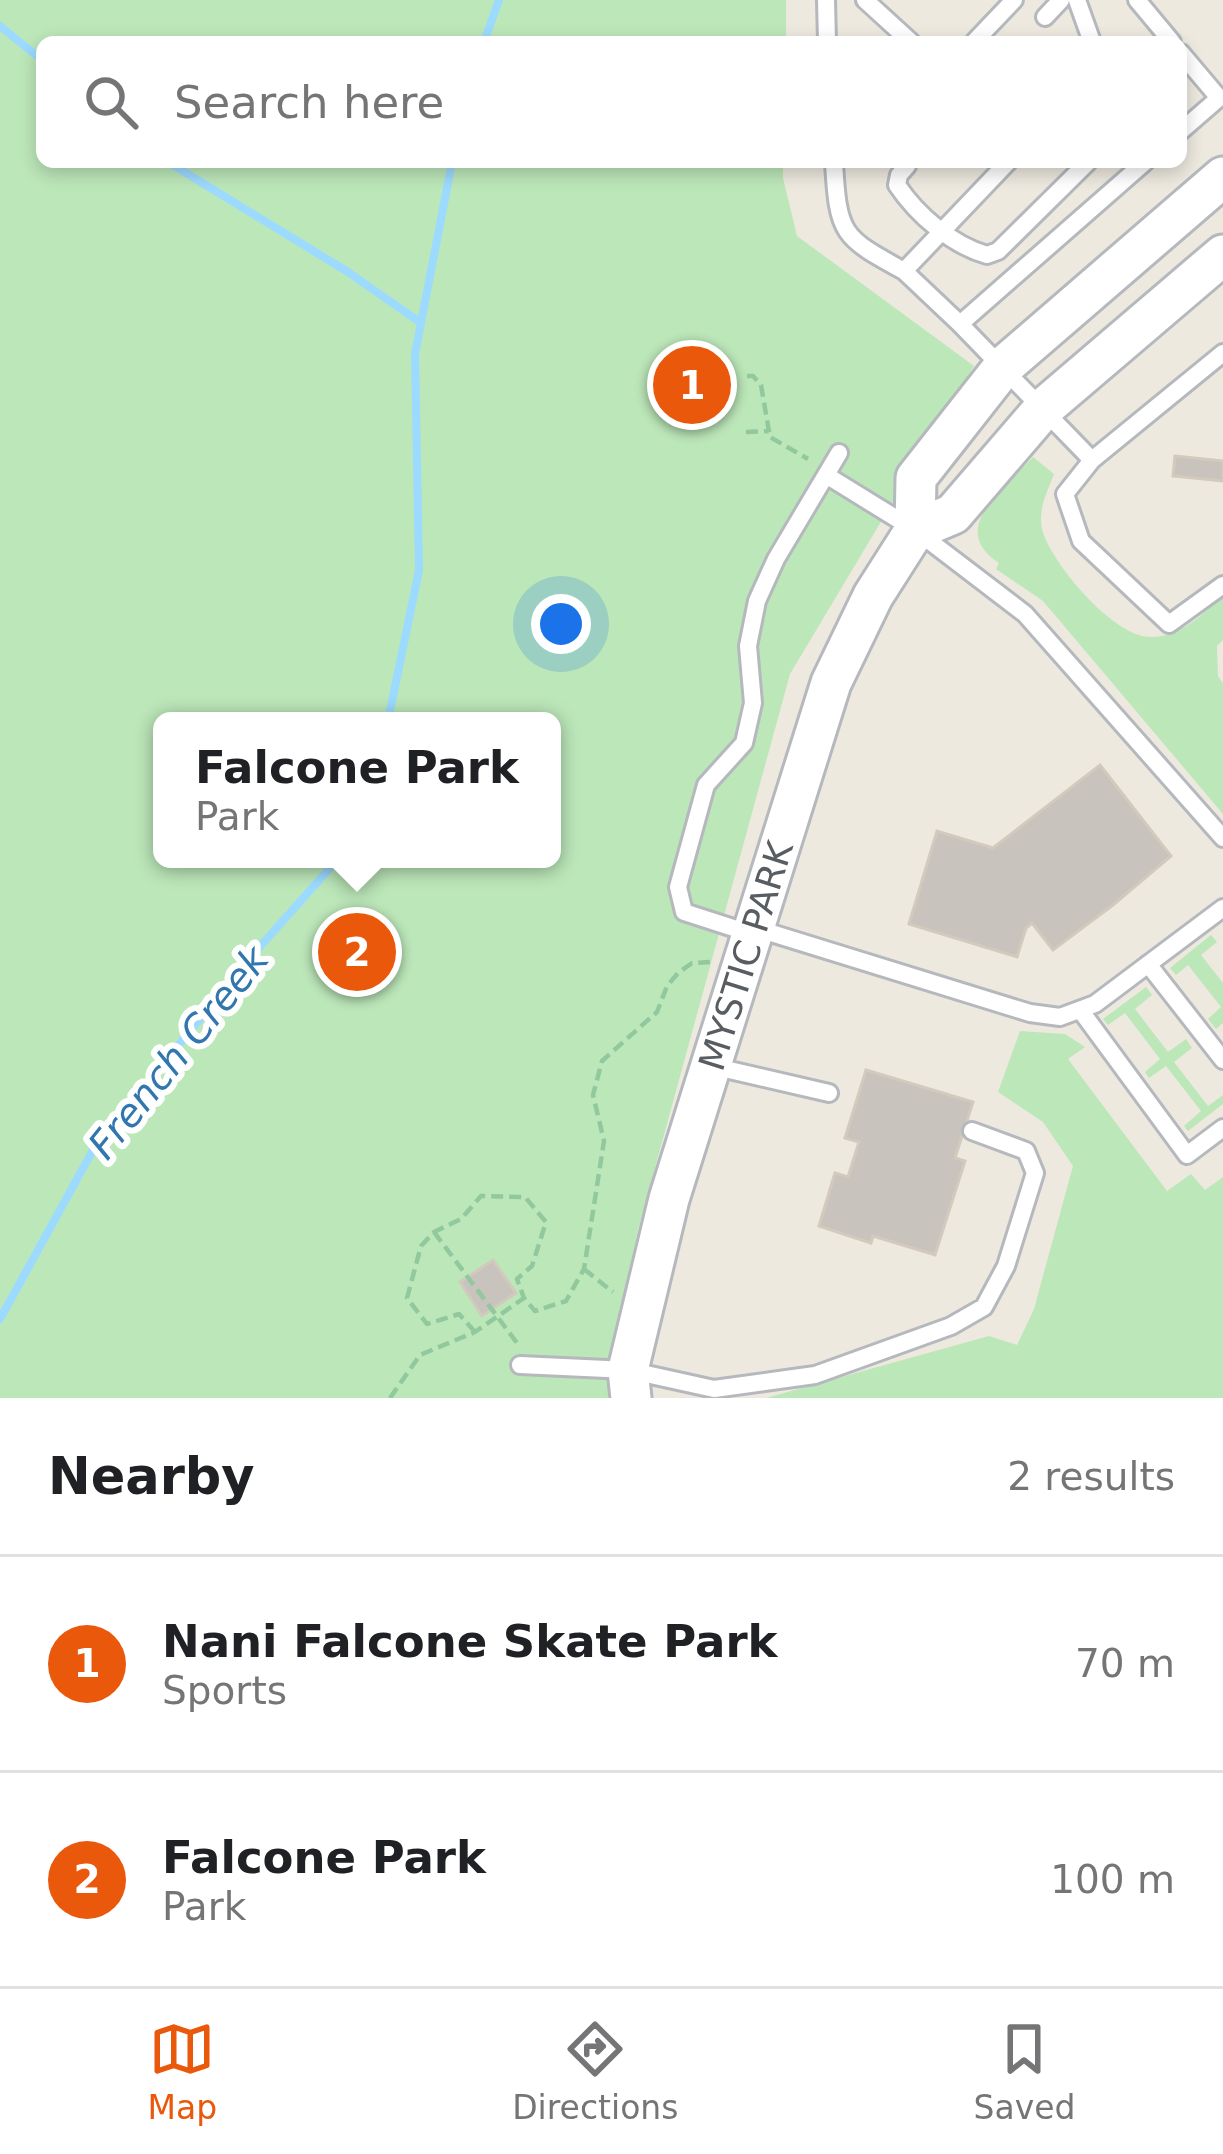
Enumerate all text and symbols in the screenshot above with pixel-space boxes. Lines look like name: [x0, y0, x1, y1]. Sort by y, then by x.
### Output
search box: [36, 36, 1187, 168]
icon: search: [78, 69, 144, 135]
text: Search here: [174, 76, 444, 129]
pin: 1: [653, 340, 731, 430]
your location: [531, 594, 591, 654]
popup: [153, 712, 561, 868]
text: Falcone Park: [195, 741, 519, 794]
text: Park: [195, 794, 279, 839]
street label: MYSTIC PARK: [691, 835, 801, 1075]
pin: 2: [318, 907, 396, 997]
water label: French Creek: [79, 936, 278, 1167]
text: Nearby: [48, 1447, 255, 1506]
text: 2 results: [1007, 1454, 1175, 1499]
text: Nani Falcone Skate Park: [162, 1615, 778, 1668]
text: 1: [73, 1641, 101, 1686]
text: 70 m: [1075, 1641, 1175, 1686]
text: Sports: [162, 1668, 287, 1713]
text: Falcone Park: [162, 1831, 486, 1884]
text: 2: [73, 1857, 101, 1902]
text: 100 m: [1050, 1857, 1175, 1902]
text: Park: [162, 1884, 246, 1929]
tab: Map: [148, 2016, 217, 2127]
tab: Directions: [512, 2016, 678, 2127]
tab: Saved: [974, 2016, 1075, 2127]

